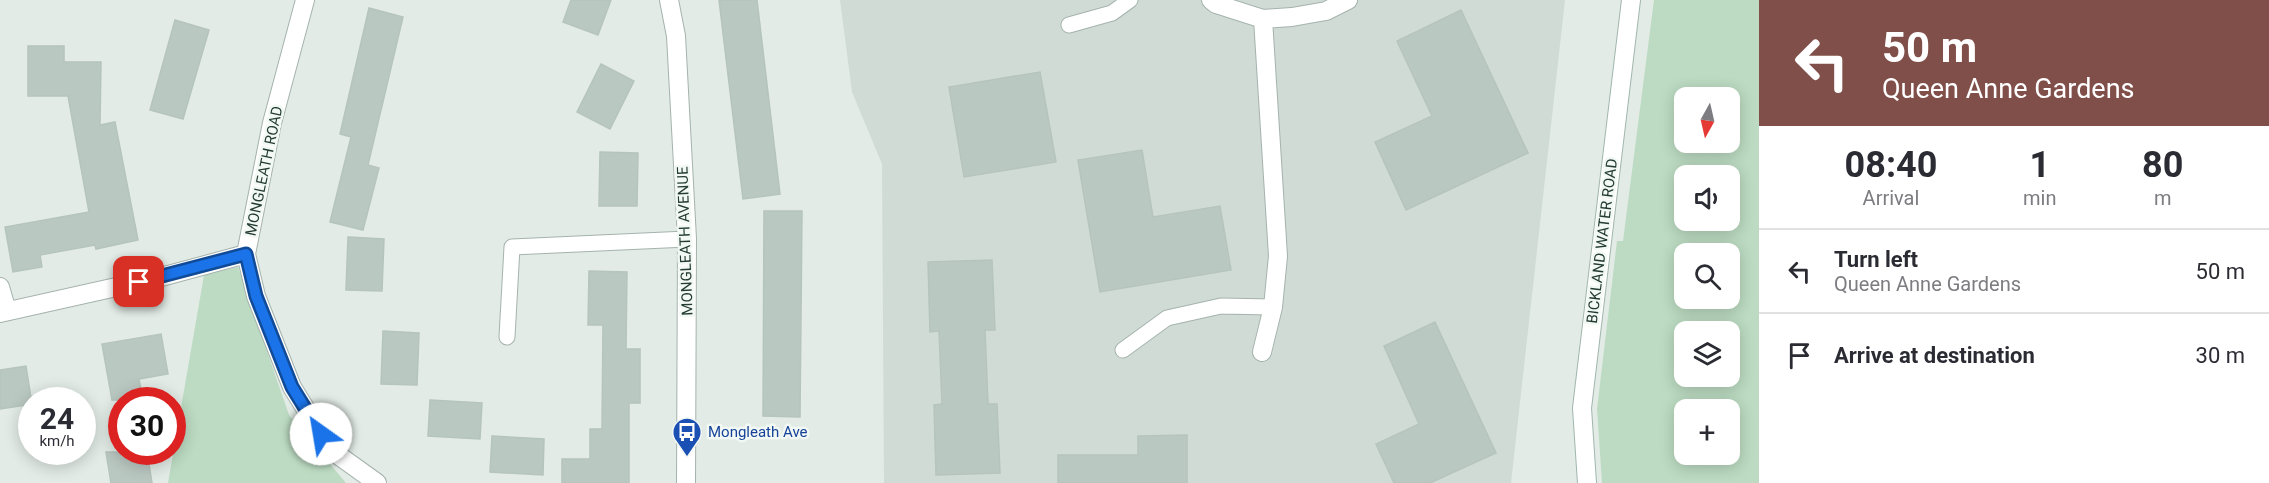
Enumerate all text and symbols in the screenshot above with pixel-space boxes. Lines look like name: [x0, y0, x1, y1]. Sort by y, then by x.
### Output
text: 50 m: [1882, 23, 1977, 72]
icon: left: [1783, 24, 1861, 102]
text: Queen Anne Gardens: [1882, 73, 2135, 105]
north arrow: [1674, 87, 1740, 153]
map controls: [1674, 87, 1740, 465]
street label: MONGLEATH ROAD: [241, 104, 287, 238]
text: 08:40: [1845, 144, 1937, 186]
text: 1: [2029, 144, 2050, 186]
text: 80: [2142, 144, 2183, 186]
street label: BICKLAND WATER ROAD: [1583, 157, 1621, 325]
button: sound: [1674, 165, 1740, 231]
street label: MONGLEATH AVENUE: [673, 166, 697, 316]
text: Arrival: [1863, 186, 1919, 210]
text: min: [2023, 186, 2056, 210]
text: m: [2154, 186, 2171, 210]
button: search: [1674, 243, 1740, 309]
text: Turn left: [1834, 247, 1918, 272]
icon: left: [1783, 255, 1816, 288]
pin: [113, 256, 164, 307]
text: 50 m: [2196, 259, 2245, 284]
icon: arrive: [122, 265, 155, 298]
text: Queen Anne Gardens: [1834, 272, 2021, 296]
button: layers: [1674, 321, 1740, 387]
icon: arrive: [1783, 339, 1816, 372]
text: Arrive at destination: [1834, 343, 2035, 368]
text: 30 m: [2196, 343, 2245, 368]
speed limit sign: 30: [108, 387, 186, 465]
button: +: [1674, 399, 1740, 465]
text: 24: [40, 401, 74, 436]
position arrow: [289, 402, 353, 466]
bus stop icon: Mongleath Ave: [671, 416, 703, 458]
place label: Mongleath Ave: [708, 423, 808, 441]
text: km/h: [39, 432, 75, 450]

